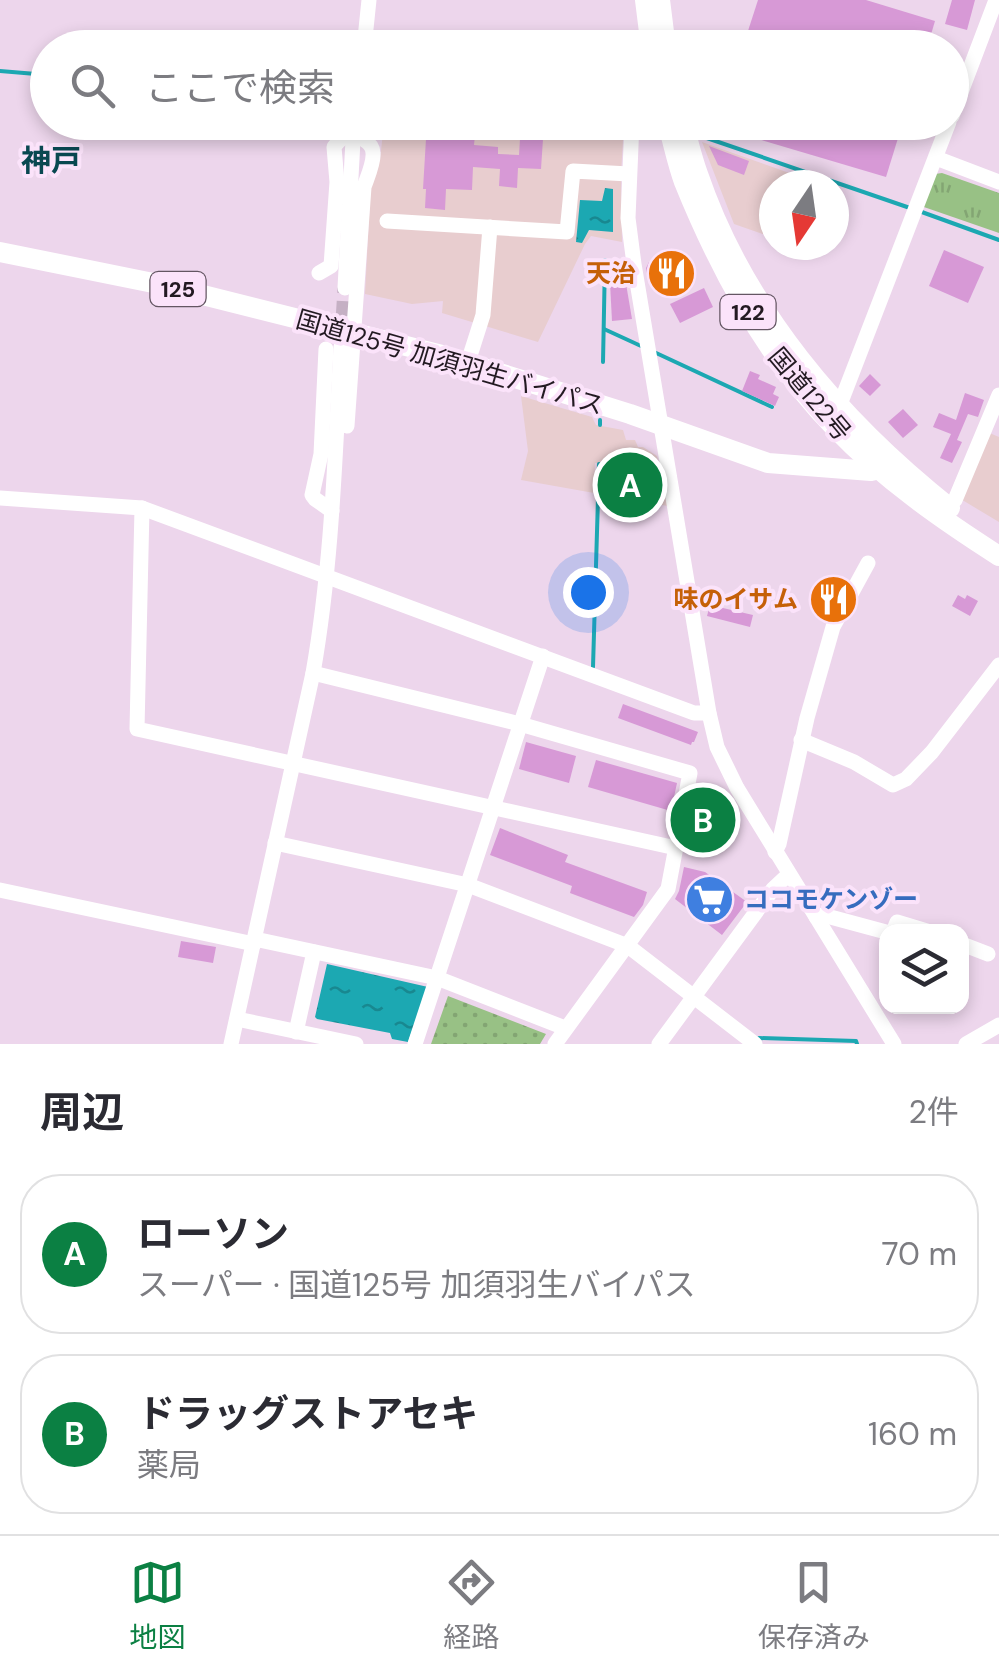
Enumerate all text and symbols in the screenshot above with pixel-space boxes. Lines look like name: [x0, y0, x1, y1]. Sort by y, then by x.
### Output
search box: [30, 30, 969, 140]
icon: search: [65, 58, 120, 113]
text: ここで検索: [145, 63, 335, 113]
district label: 神戸: [21, 141, 81, 180]
north arrow: [759, 170, 849, 260]
restaurant icon: 天治: [645, 247, 697, 299]
place label: 天治: [586, 257, 636, 290]
road number: 125: [150, 272, 206, 306]
road number: 122: [720, 295, 776, 329]
street label: 国道125号 加須羽生バイパス: [292, 303, 608, 422]
street label: 国道122号: [761, 341, 858, 448]
pin: A: [598, 448, 662, 522]
your location: [563, 567, 614, 618]
restaurant icon: 味のイサム: [807, 573, 859, 625]
place label: 味のイサム: [673, 583, 798, 616]
pin: B: [670, 782, 736, 858]
supermarket icon: ココモケンゾー: [683, 873, 735, 925]
place label: ココモケンゾー: [744, 883, 918, 916]
map controls: [879, 924, 969, 1014]
button: layers: [879, 924, 969, 1014]
text: 周辺: [40, 1085, 124, 1140]
text: 2件: [909, 1091, 959, 1133]
text: ローソン: [137, 1209, 289, 1259]
text: A: [63, 1233, 86, 1275]
text: 70 m: [881, 1233, 957, 1275]
text: スーパー · 国道125号 加須羽生バイパス: [137, 1264, 696, 1306]
text: ドラッグストアセキ: [137, 1389, 478, 1439]
text: B: [64, 1413, 85, 1455]
text: 160 m: [868, 1413, 957, 1455]
text: 薬局: [137, 1444, 201, 1486]
tab: 地図: [129, 1555, 185, 1656]
tab: 経路: [443, 1555, 500, 1656]
tab: 保存済み: [758, 1555, 870, 1656]

